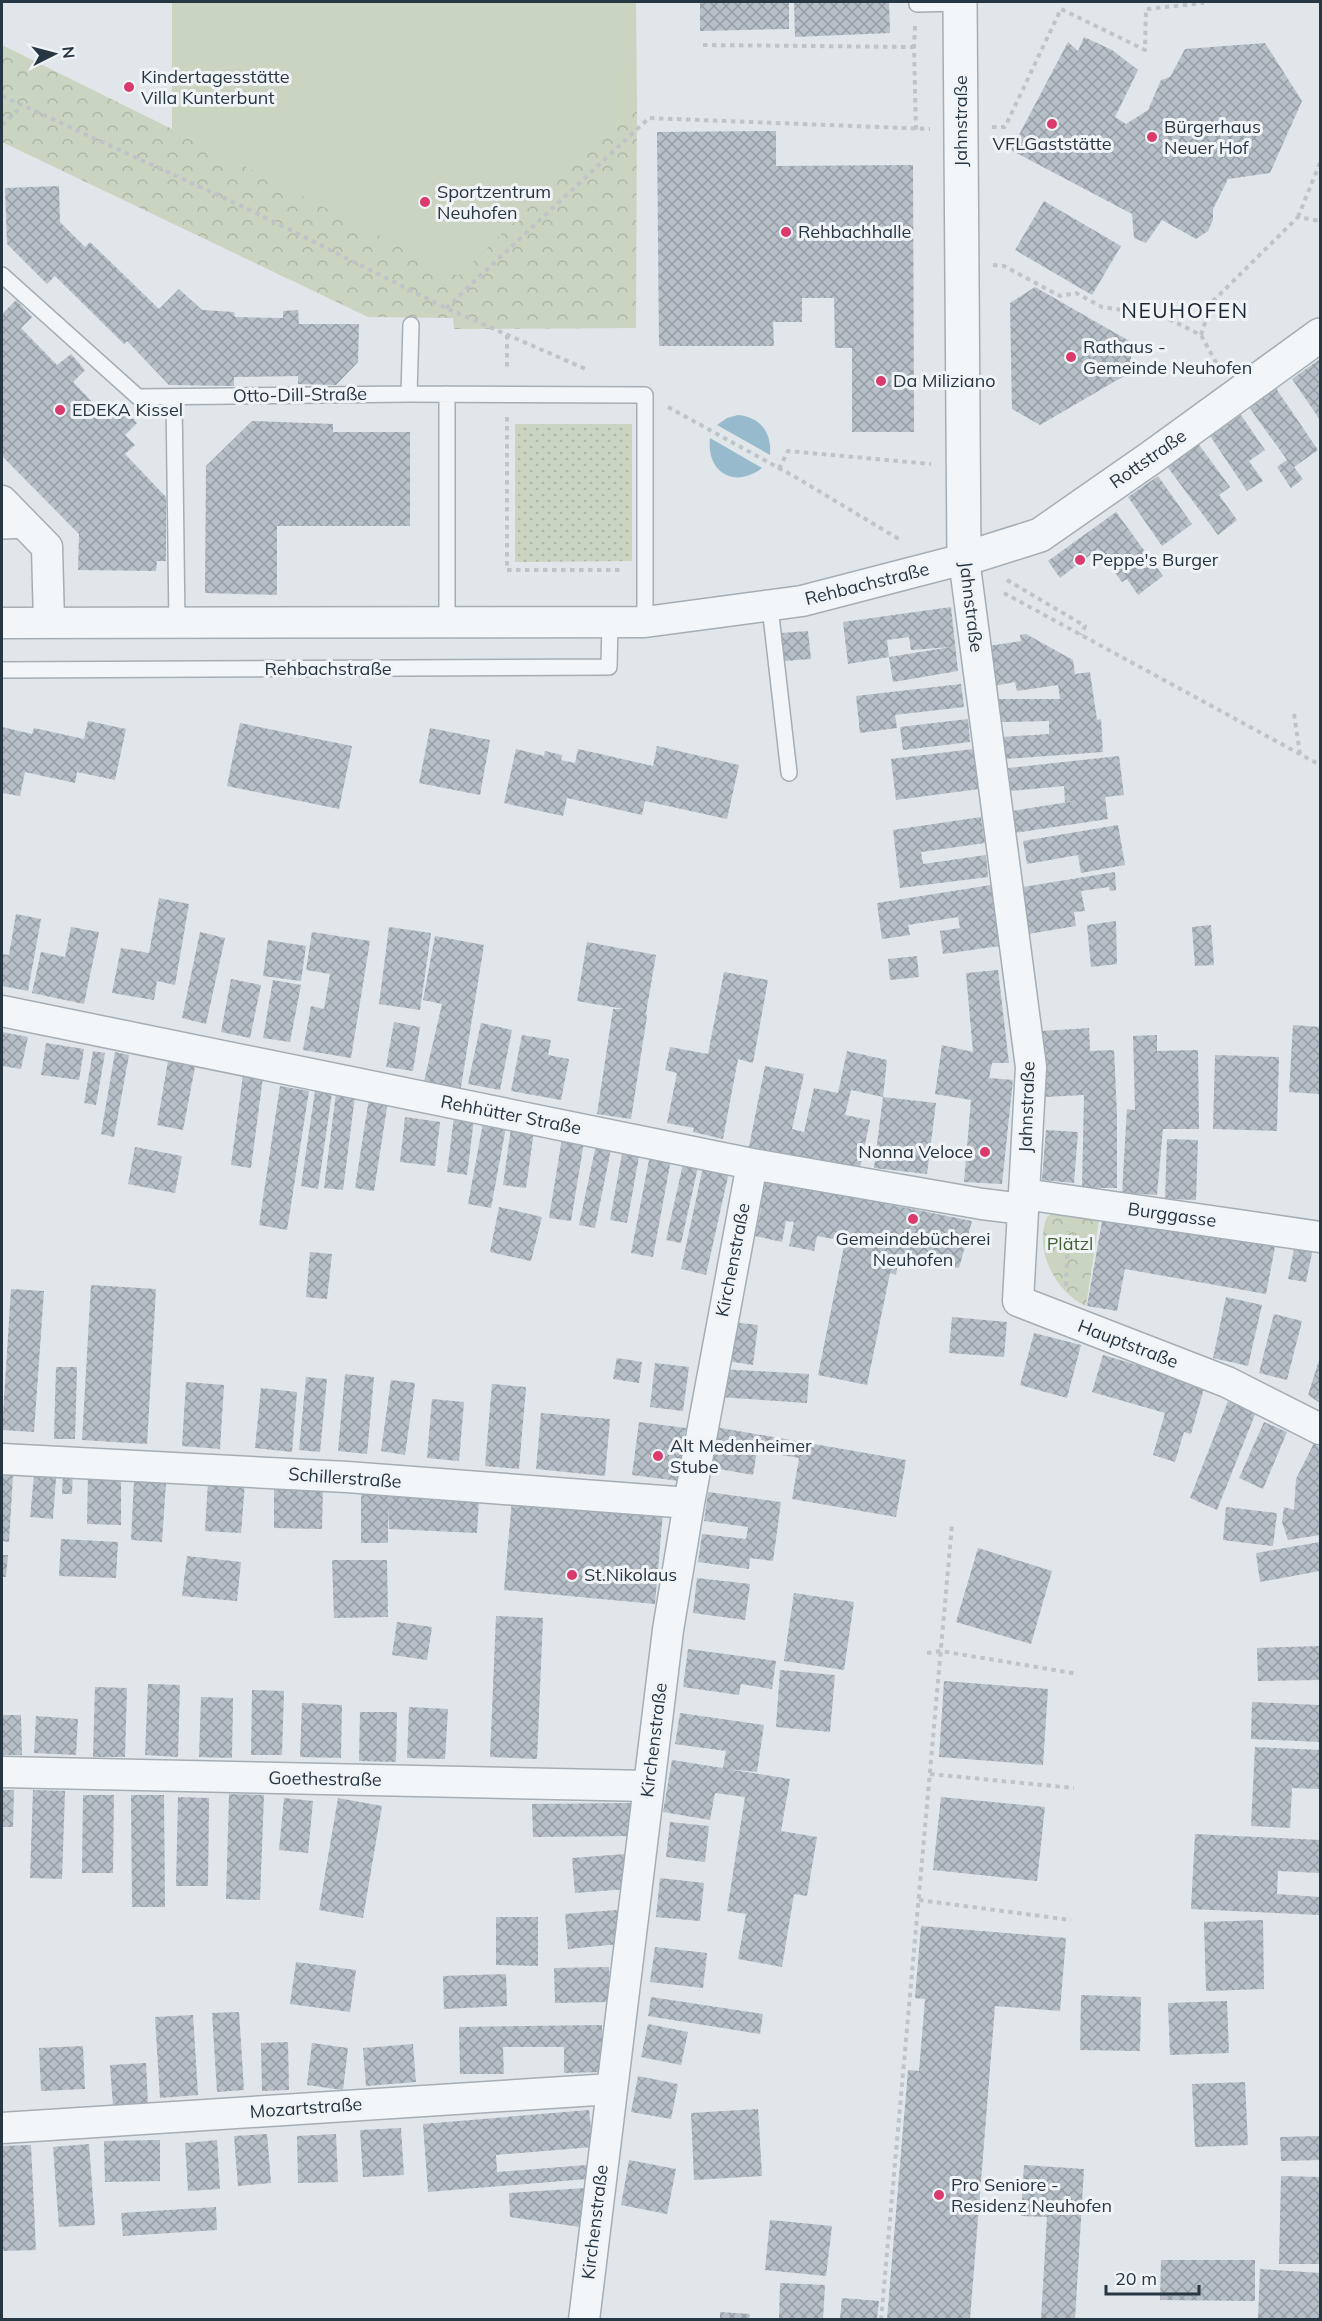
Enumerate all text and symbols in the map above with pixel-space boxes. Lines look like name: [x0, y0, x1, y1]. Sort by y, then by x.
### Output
north arrow: [24, 24, 84, 84]
text: N: [58, 45, 79, 59]
place label: Kindertagesstätte Villa Kunterbunt: [141, 65, 290, 109]
street label: Jahnstraße: [949, 75, 972, 167]
marker: Kindertagesstätte Villa Kunterbunt: [122, 80, 136, 94]
place label: Bürgerhaus Neuer Hof: [1164, 115, 1261, 159]
marker: VFLGaststätte: [1045, 117, 1059, 131]
marker: Bürgerhaus Neuer Hof: [1145, 130, 1159, 144]
place label: VFLGaststätte: [993, 132, 1111, 155]
place label: Sportzentrum Neuhofen: [437, 180, 551, 224]
marker: Sportzentrum Neuhofen: [418, 195, 432, 209]
place label: Rehbachhalle: [798, 220, 911, 243]
marker: Rehbachhalle: [779, 225, 793, 239]
district label: NEUHOFEN: [1121, 297, 1249, 323]
place label: Rathaus - Gemeinde Neuhofen: [1083, 335, 1252, 379]
marker: Rathaus - Gemeinde Neuhofen: [1064, 350, 1078, 364]
place label: Da Miliziano: [893, 369, 996, 392]
marker: Da Miliziano: [874, 374, 888, 388]
street label: Otto-Dill-Straße: [233, 382, 367, 407]
place label: EDEKA Kissel: [72, 398, 183, 421]
marker: EDEKA Kissel: [53, 403, 67, 417]
street label: Rottstraße: [1105, 424, 1191, 493]
place label: Peppe's Burger: [1092, 548, 1219, 571]
marker: Peppe's Burger: [1073, 553, 1087, 567]
street label: Rehbachstraße: [802, 557, 931, 610]
street label: Jahnstraße: [955, 560, 988, 654]
street label: Rehbachstraße: [264, 657, 392, 680]
street label: Jahnstraße: [1013, 1061, 1040, 1153]
street label: Rehhütter Straße: [439, 1090, 583, 1139]
place label: Nonna Veloce: [858, 1140, 973, 1163]
marker: Nonna Veloce: [978, 1145, 992, 1159]
street label: Burggasse: [1126, 1197, 1218, 1232]
street label: Kirchenstraße: [710, 1201, 755, 1319]
marker: Gemeindebücherei Neuhofen: [906, 1212, 920, 1226]
place label: Gemeindebücherei Neuhofen: [836, 1227, 990, 1271]
park label: Plätzl: [1047, 1232, 1093, 1255]
street label: Hauptstraße: [1075, 1314, 1182, 1373]
place label: Alt Medenheimer Stube: [670, 1434, 812, 1478]
marker: Alt Medenheimer Stube: [651, 1449, 665, 1463]
street label: Schillerstraße: [288, 1462, 402, 1493]
place label: St.Nikolaus: [584, 1563, 677, 1586]
marker: St.Nikolaus: [565, 1568, 579, 1582]
street label: Kirchenstraße: [635, 1681, 672, 1799]
street label: Goethestraße: [268, 1766, 382, 1791]
street label: Mozartstraße: [249, 2092, 363, 2123]
street label: Kirchenstraße: [576, 2163, 613, 2281]
place label: Pro Seniore - Residenz Neuhofen: [951, 2173, 1112, 2217]
marker: Pro Seniore - Residenz Neuhofen: [932, 2188, 946, 2202]
scale bar: [1106, 2258, 1199, 2296]
text: 20 m: [1115, 2267, 1157, 2290]

